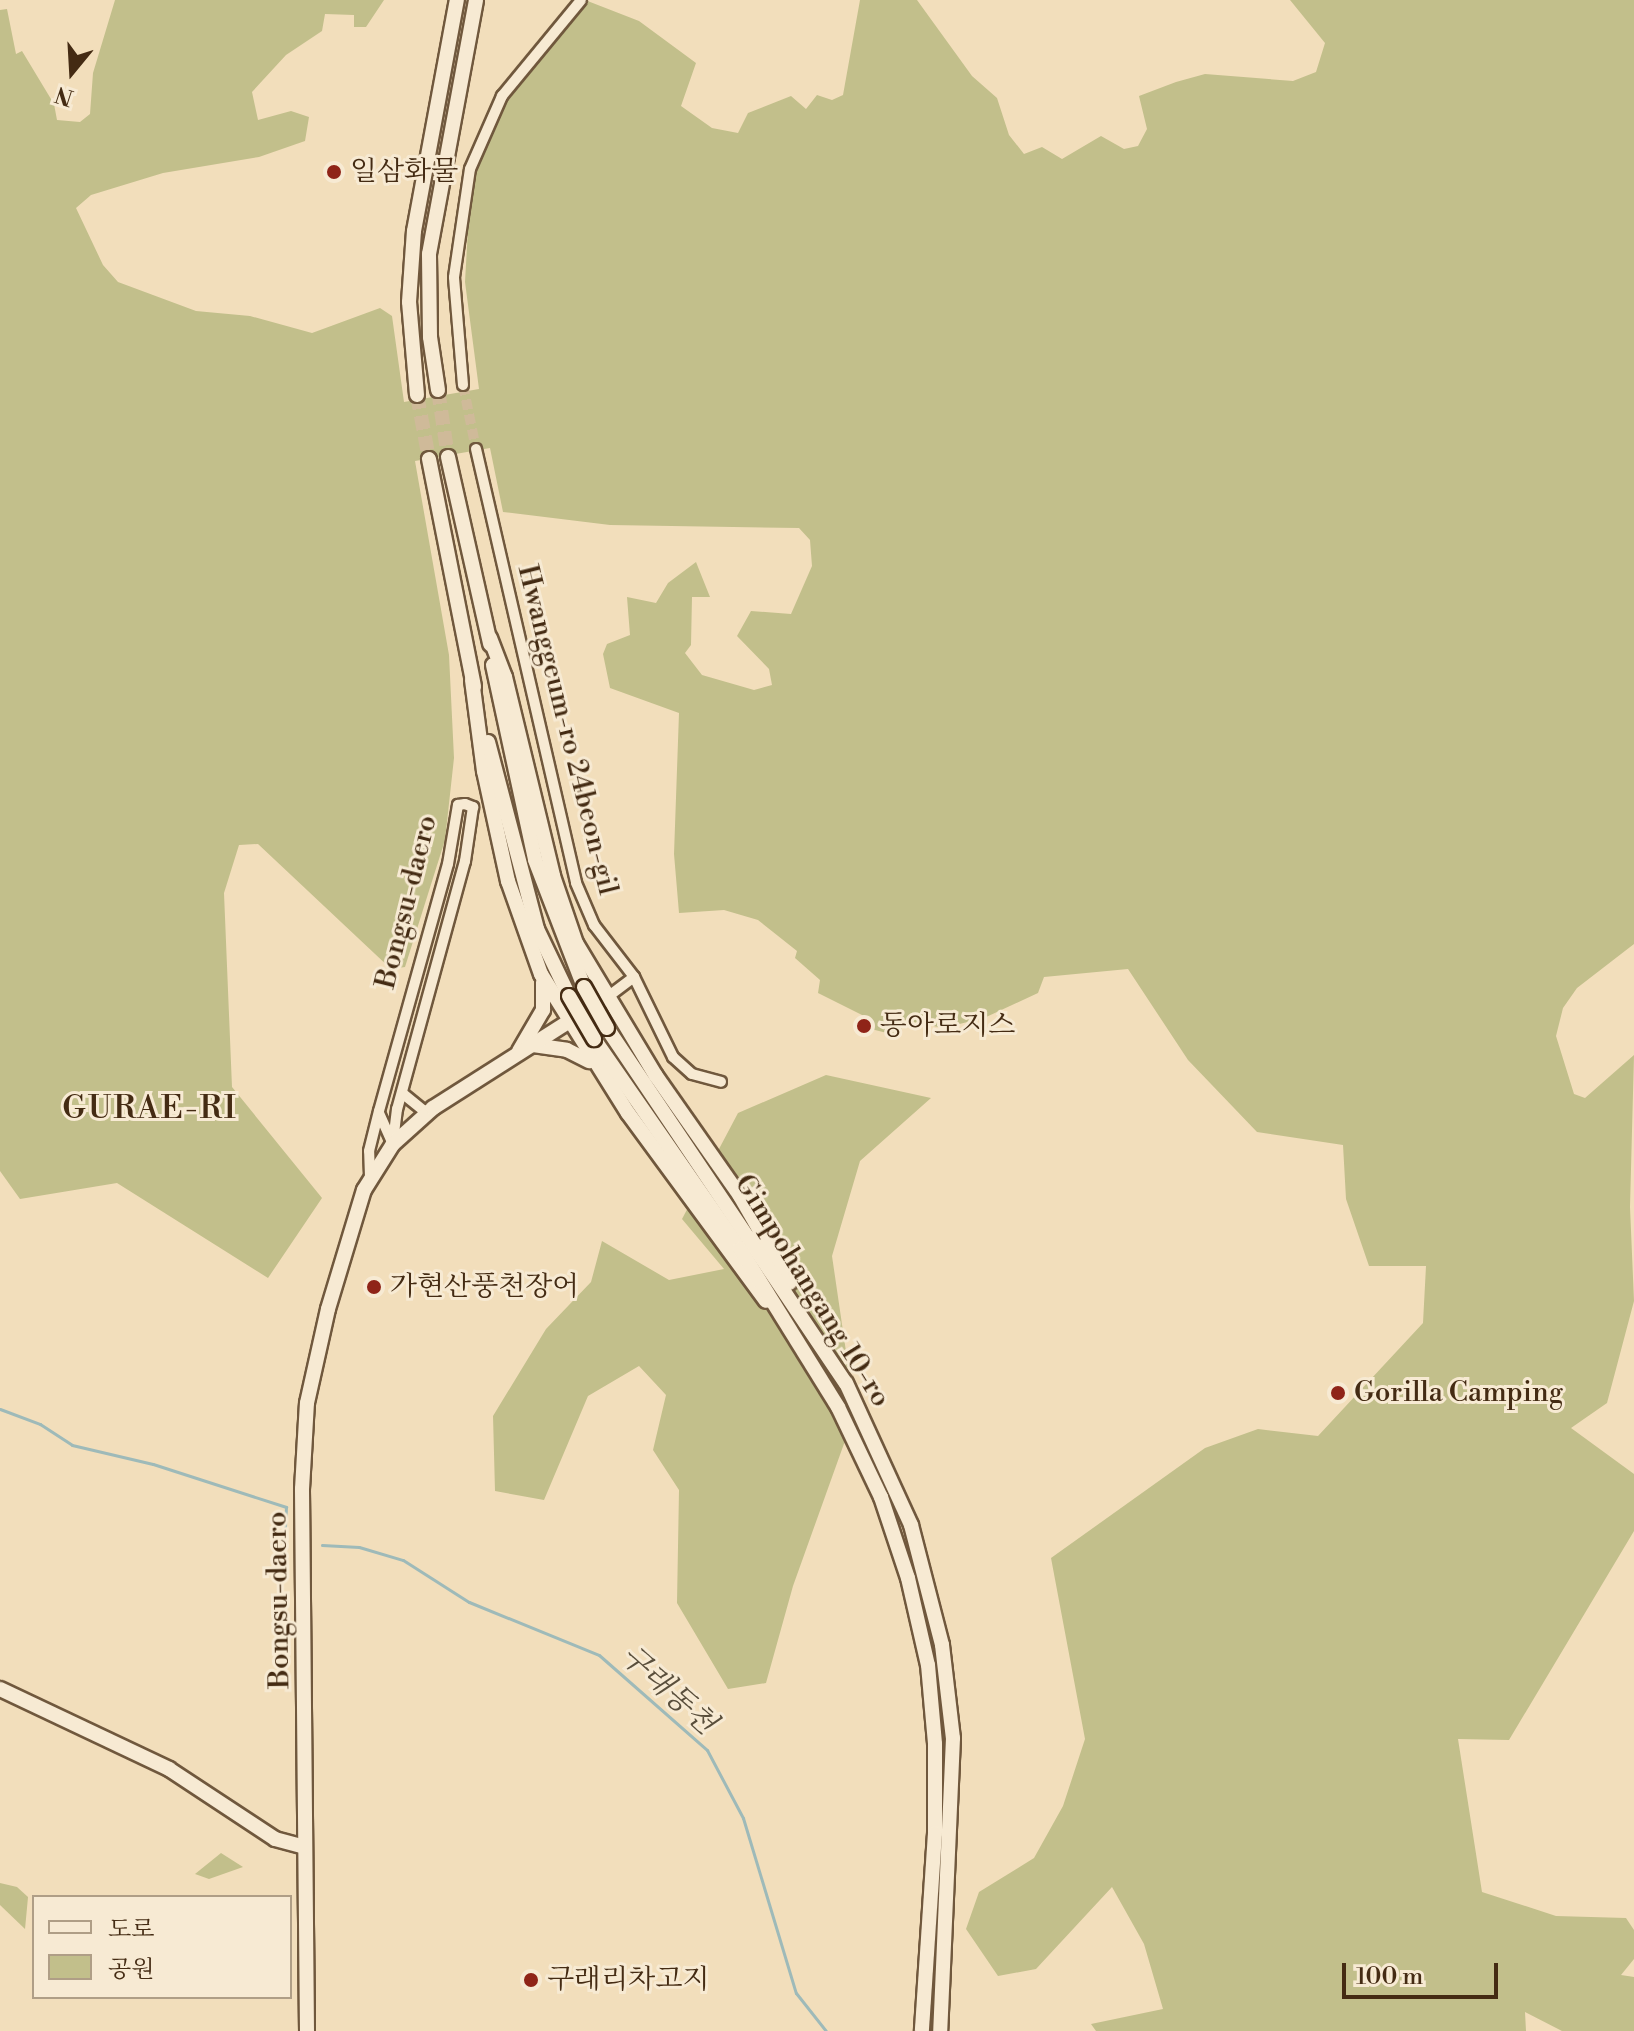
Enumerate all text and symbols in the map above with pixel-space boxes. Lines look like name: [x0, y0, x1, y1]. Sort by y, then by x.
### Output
north arrow: [32, 32, 112, 112]
text: N: [52, 80, 77, 111]
place label: 일삼화물: [350, 155, 458, 189]
marker: 일삼화물: [325, 163, 343, 181]
street label: Hwanggeum-ro 24beon-gil: [510, 562, 624, 898]
street label: Bongsu-daero: [369, 812, 445, 992]
place label: 동아로지스: [880, 1009, 1015, 1043]
marker: 동아로지스: [855, 1017, 873, 1035]
district label: GURAE-RI: [62, 1089, 238, 1127]
street label: Gimpohangang 10-ro: [727, 1169, 897, 1413]
place label: 가현산풍천장어: [390, 1270, 579, 1304]
marker: 가현산풍천장어: [365, 1278, 383, 1296]
place label: Gorilla Camping: [1354, 1376, 1563, 1410]
marker: Gorilla Camping: [1329, 1384, 1347, 1402]
street label: Bongsu-daero: [261, 1511, 297, 1689]
water label: 구래동천: [613, 1638, 723, 1742]
legend: [32, 1895, 292, 1999]
text: 도로: [108, 1915, 154, 1945]
scale bar: [1346, 1947, 1502, 1997]
text: 공원: [108, 1955, 154, 1985]
text: 100 m: [1356, 1962, 1423, 1992]
place label: 구래리차고지: [547, 1963, 709, 1997]
marker: 구래리차고지: [522, 1971, 540, 1989]

